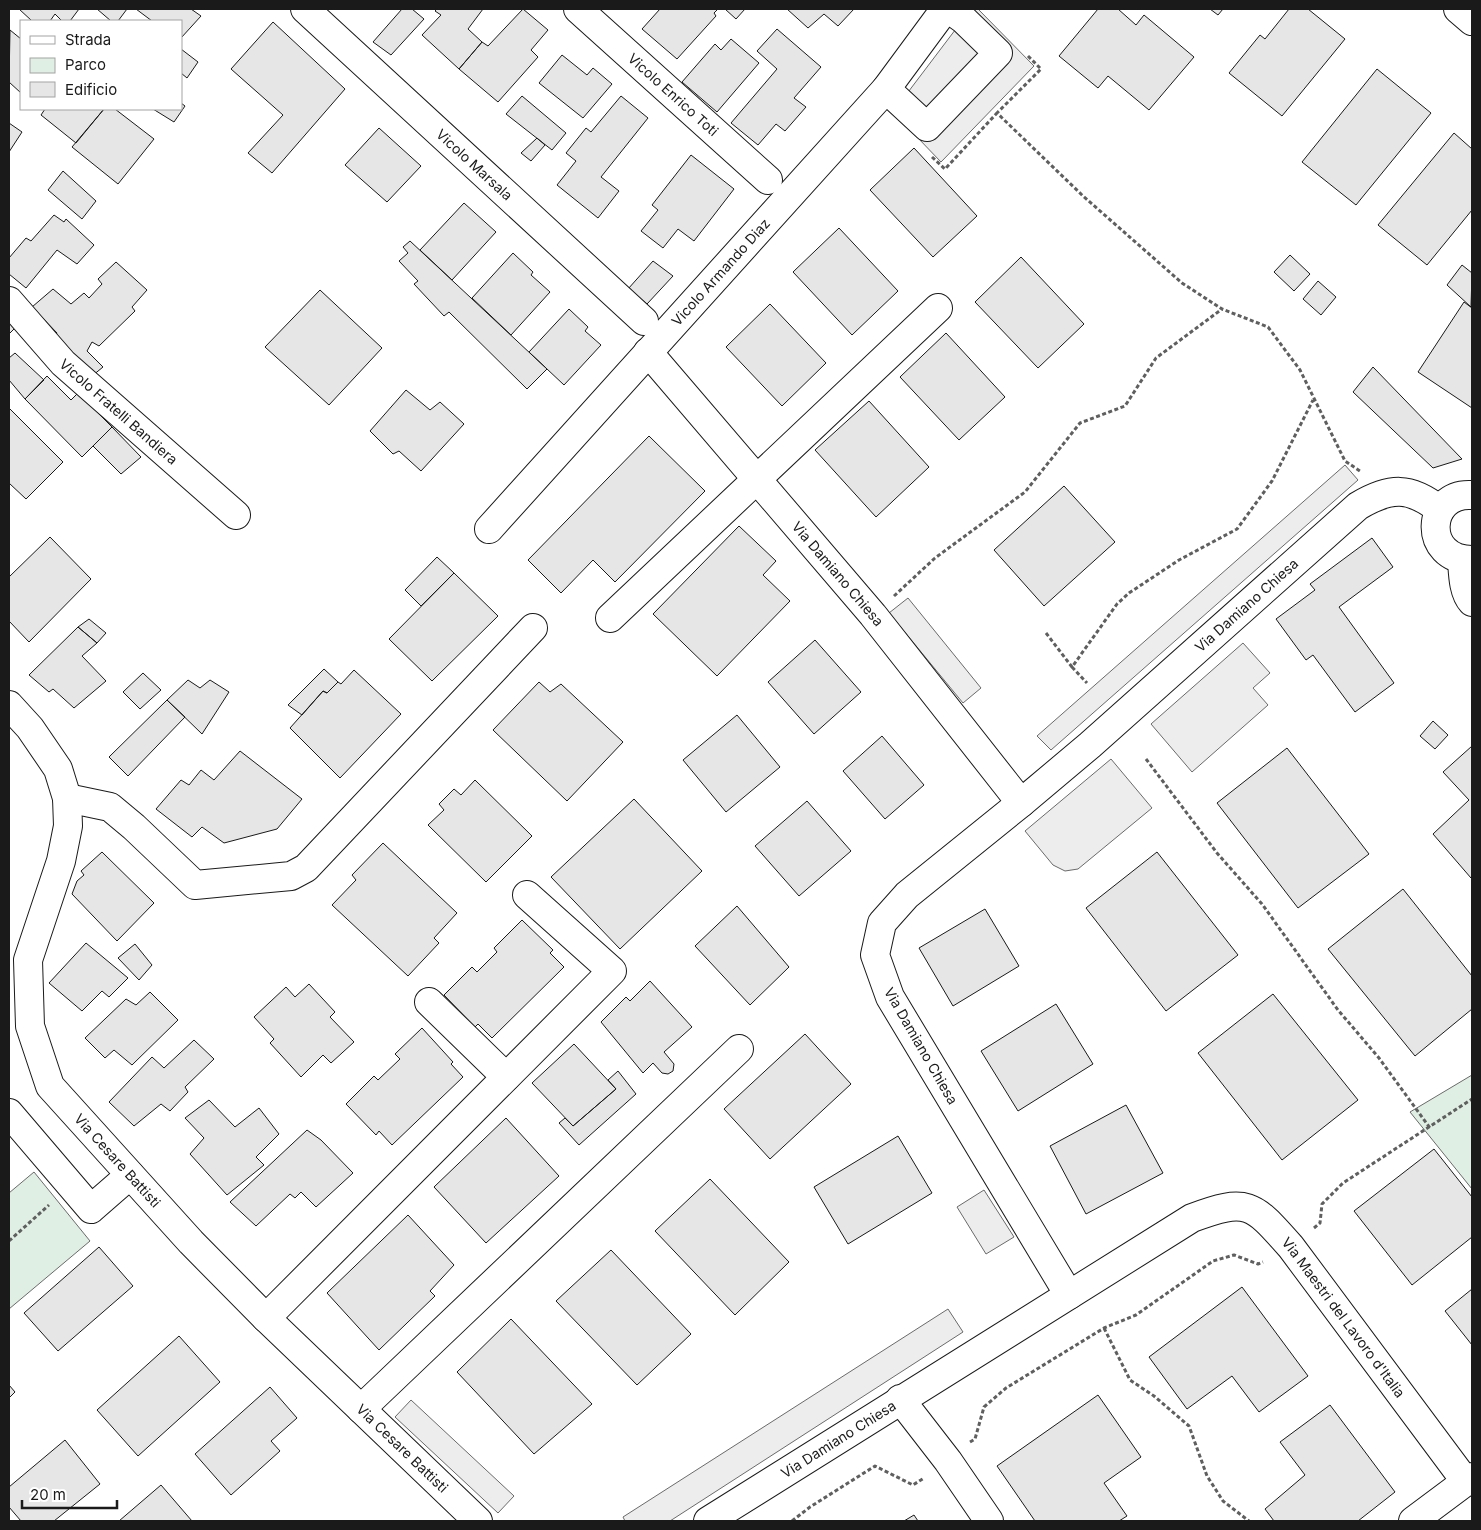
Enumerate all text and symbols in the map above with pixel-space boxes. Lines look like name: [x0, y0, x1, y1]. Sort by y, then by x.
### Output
legend: [20, 20, 182, 110]
text: Strada: [65, 30, 111, 49]
street label: Vicolo Enrico Toti: [625, 49, 722, 139]
text: Parco: [65, 55, 106, 74]
text: Edificio: [65, 80, 117, 99]
street label: Vicolo Marsala: [433, 125, 516, 204]
street label: Vicolo Armando Diaz: [668, 215, 773, 329]
street label: Vicolo Fratelli Bandiera: [56, 355, 181, 468]
street label: Via Damiano Chiesa: [789, 518, 888, 629]
street label: Via Damiano Chiesa: [1191, 555, 1301, 655]
street label: Via Damiano Chiesa: [881, 984, 962, 1107]
street label: Via Cesare Battisti: [71, 1110, 164, 1211]
street label: Via Maestri del Lavoro d'Italia: [1278, 1234, 1409, 1401]
street label: Via Damiano Chiesa: [778, 1397, 899, 1481]
street label: Via Cesare Battisti: [353, 1400, 452, 1496]
scale bar: [22, 1478, 118, 1510]
text: 20 m: [30, 1485, 66, 1504]

